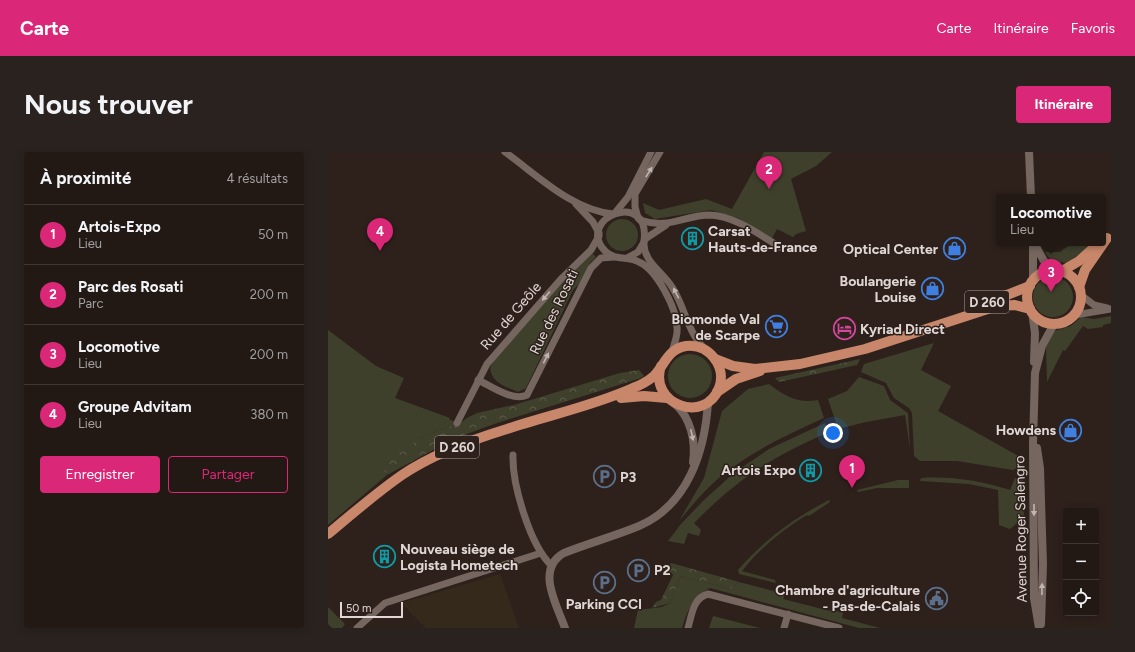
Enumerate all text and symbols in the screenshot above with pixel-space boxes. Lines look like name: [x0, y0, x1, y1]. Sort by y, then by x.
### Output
text: Carte: [20, 17, 69, 40]
text: Carte: [937, 20, 971, 37]
text: Itinéraire: [993, 20, 1049, 37]
text: Favoris: [1071, 20, 1115, 37]
button: Itinéraire: [1016, 86, 1111, 123]
text: Nous trouver: [24, 87, 193, 121]
pin: 2: [756, 156, 782, 189]
one-way arrow: [645, 166, 652, 178]
text: À proximité: [40, 168, 131, 188]
text: 4 résultats: [227, 171, 288, 186]
popup: [996, 194, 1106, 246]
text: Locomotive: [1010, 204, 1092, 222]
text: Artois-Expo: [78, 218, 161, 236]
pin: 4: [367, 218, 393, 251]
text: Lieu: [1010, 222, 1034, 237]
place label: Carsat Hauts-de-France: [708, 223, 818, 256]
building icon: Carsat Hauts-de-France: [680, 226, 706, 252]
text: 1: [50, 227, 56, 242]
text: 50 m: [258, 227, 288, 242]
text: Lieu: [78, 236, 102, 251]
shop icon: Optical Center: [941, 236, 967, 262]
place label: Optical Center: [843, 241, 939, 258]
pin: 3: [1038, 259, 1064, 292]
street label: Rue des Rosati: [526, 267, 582, 357]
place label: Boulangerie Louise: [840, 273, 916, 306]
shop icon: Boulangerie Louise: [919, 276, 945, 302]
text: Parc des Rosati: [78, 278, 183, 296]
street label: Rue de Geôle: [477, 278, 545, 353]
text: 2: [49, 287, 57, 302]
text: 200 m: [250, 287, 288, 302]
one-way arrow: [672, 288, 679, 299]
one-way arrow: [541, 291, 550, 302]
road number: D 260: [965, 291, 1009, 313]
text: Parc: [78, 296, 103, 311]
place label: Biomonde Val de Scarpe: [671, 311, 760, 344]
supermarket icon: Biomonde Val de Scarpe: [763, 314, 789, 340]
hotel icon: Kyriad Direct: [832, 316, 858, 342]
place label: Kyriad Direct: [860, 321, 945, 338]
text: Locomotive: [78, 338, 160, 356]
text: 3: [49, 347, 57, 362]
text: 200 m: [250, 347, 288, 362]
one-way arrow: [543, 352, 549, 364]
text: Lieu: [78, 356, 102, 371]
text: Groupe Advitam: [78, 398, 192, 416]
text: 4: [49, 407, 57, 422]
text: 380 m: [250, 407, 288, 422]
text: Lieu: [78, 416, 102, 431]
shop icon: Howdens: [1058, 417, 1084, 443]
place label: Howdens: [996, 422, 1056, 439]
your location: [823, 423, 843, 443]
one-way arrow: [689, 429, 695, 441]
road number: D 260: [435, 436, 479, 458]
pin: 1: [839, 455, 865, 488]
street label: Avenue Roger Salengro: [1011, 455, 1031, 603]
button: Enregistrer: [40, 456, 160, 493]
button: Partager: [168, 456, 288, 493]
building icon: Artois Expo: [798, 457, 824, 483]
place label: Artois Expo: [721, 462, 796, 479]
parking icon: P3: [592, 464, 618, 490]
place label: P3: [620, 469, 636, 486]
one-way arrow: [1031, 504, 1037, 517]
map controls: [1063, 508, 1099, 616]
button: +: [1063, 508, 1099, 544]
place label: Nouveau siège de Logista Hometech: [400, 541, 518, 574]
building icon: Nouveau siège de Logista Hometech: [372, 544, 398, 570]
button: −: [1063, 544, 1099, 580]
parking icon: P2: [625, 557, 651, 583]
place label: P2: [654, 562, 671, 579]
parking icon: Parking CCI: [591, 569, 617, 595]
button: locate: [1063, 580, 1099, 616]
place label: Chambre d'agriculture - Pas-de-Calais: [775, 582, 920, 615]
one-way arrow: [1039, 583, 1046, 595]
public building icon: Chambre d'agriculture - Pas-de-Calais: [923, 585, 949, 611]
place label: Parking CCI: [566, 596, 642, 613]
scale bar: [340, 600, 403, 619]
text: 50 m: [346, 602, 371, 615]

